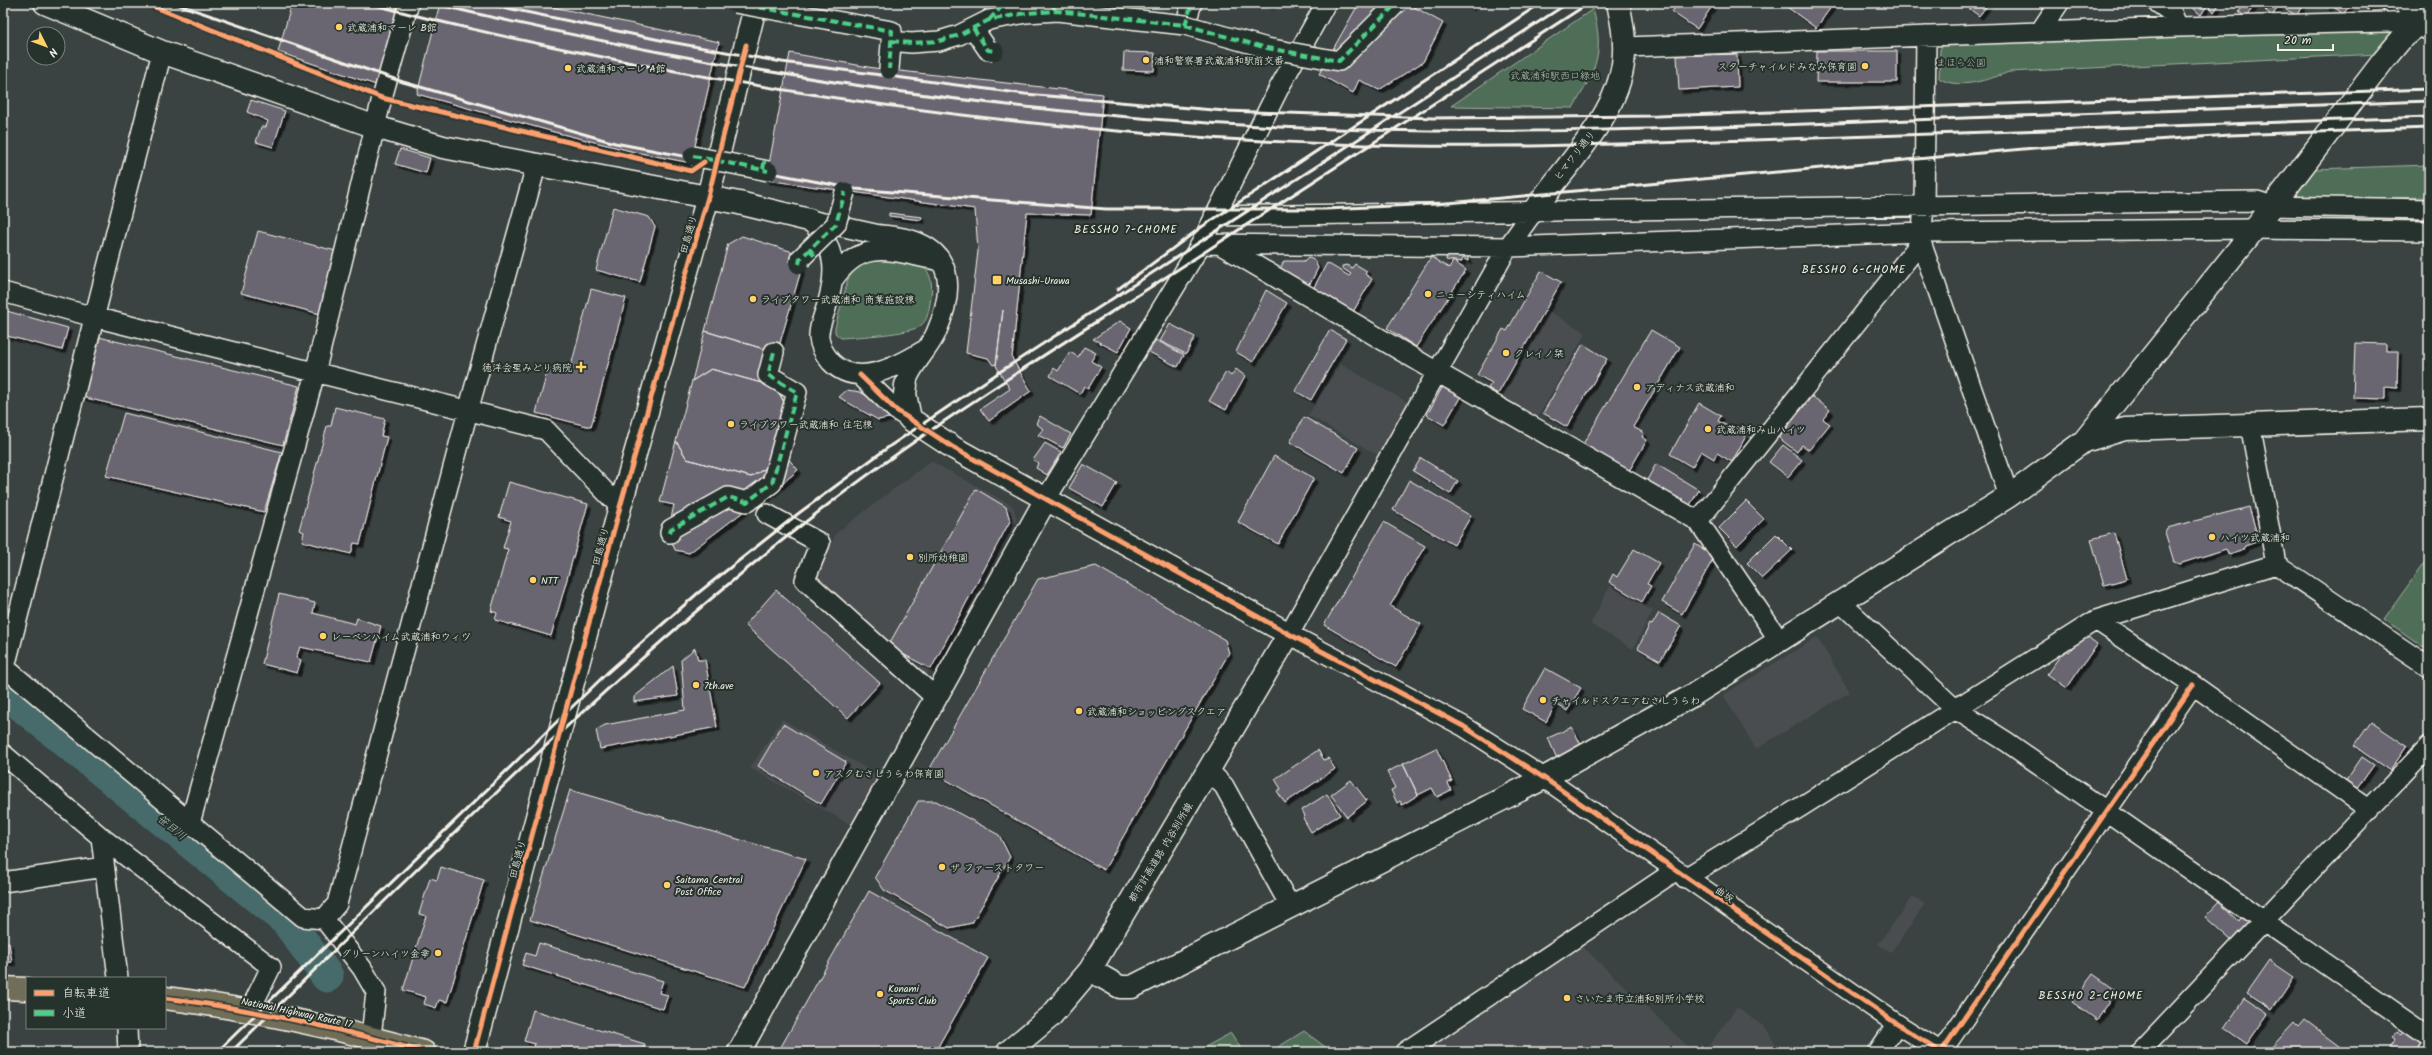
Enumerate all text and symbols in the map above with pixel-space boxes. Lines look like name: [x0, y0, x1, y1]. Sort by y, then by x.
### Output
place label: 武蔵浦和マーレ B館: [347, 20, 437, 36]
marker: 武蔵浦和マーレ B館: [334, 22, 344, 32]
north arrow: [26, 26, 66, 66]
scale bar: [2278, 26, 2333, 52]
text: 20 m: [2284, 31, 2312, 50]
text: N: [44, 43, 62, 61]
place label: 浦和警察署武蔵浦和駅前交番: [1154, 53, 1284, 69]
marker: 浦和警察署武蔵浦和駅前交番: [1141, 55, 1151, 65]
park label: まほら公園: [1936, 55, 1986, 71]
place label: スターチャイルドみなみ保育園: [1718, 59, 1857, 75]
place label: 武蔵浦和マーレ A館: [576, 61, 666, 77]
marker: スターチャイルドみなみ保育園: [1860, 61, 1870, 71]
marker: 武蔵浦和マーレ A館: [563, 63, 573, 73]
park label: 武蔵浦和駅西口緑地: [1510, 68, 1600, 84]
street label: ヒマワリ通り: [1550, 127, 1600, 184]
street label: 田島通り: [676, 213, 702, 256]
district label: BESSHO 7-CHOME: [1074, 221, 1178, 239]
district label: BESSHO 6-CHOME: [1802, 261, 1906, 279]
place label: Musashi-Urawa: [1006, 273, 1070, 289]
marker: Musashi-Urawa: [991, 274, 1003, 286]
place label: ニューシティハイム: [1436, 287, 1526, 303]
marker: ニューシティハイム: [1423, 289, 1433, 299]
place label: ライブタワー武蔵浦和 商業施設棟: [761, 292, 915, 308]
marker: ライブタワー武蔵浦和 商業施設棟: [748, 294, 758, 304]
place label: クレイノ栞: [1514, 346, 1564, 362]
marker: クレイノ栞: [1501, 348, 1511, 358]
place label: 徳洋会聖みどり病院: [482, 360, 572, 376]
marker: 徳洋会聖みどり病院: [575, 361, 587, 373]
place label: アディナス武蔵浦和: [1645, 380, 1735, 396]
marker: アディナス武蔵浦和: [1632, 382, 1642, 392]
place label: ライブタワー武蔵浦和 住宅棟: [739, 417, 873, 433]
marker: ライブタワー武蔵浦和 住宅棟: [726, 419, 736, 429]
place label: 武蔵浦和み山ハイツ: [1716, 422, 1806, 438]
marker: 武蔵浦和み山ハイツ: [1703, 424, 1713, 434]
street label: 田島通り: [588, 525, 614, 568]
place label: ハイツ武蔵浦和: [2220, 530, 2290, 546]
marker: ハイツ武蔵浦和: [2207, 532, 2217, 542]
place label: 別所幼稚園: [918, 550, 968, 566]
marker: 別所幼稚園: [905, 552, 915, 562]
place label: NTT: [541, 573, 560, 589]
marker: NTT: [528, 575, 538, 585]
place label: レーベンハイム武蔵浦和ウィヴ: [331, 629, 471, 645]
marker: レーベンハイム武蔵浦和ウィヴ: [318, 631, 328, 641]
place label: 7th.ave: [704, 678, 734, 694]
marker: 7th.ave: [691, 680, 701, 690]
place label: チャイルドスクエアむさしうらわ: [1551, 693, 1700, 709]
marker: チャイルドスクエアむさしうらわ: [1538, 695, 1548, 705]
place label: 武蔵浦和ショッピングスクエア: [1087, 704, 1226, 720]
marker: 武蔵浦和ショッピングスクエア: [1074, 706, 1084, 716]
place label: アスクむさしうらわ保育園: [824, 766, 944, 782]
marker: アスクむさしうらわ保育園: [811, 768, 821, 778]
street label: 都市計画道路 内谷別所線: [1125, 800, 1197, 906]
water label: 笹目川: [153, 810, 190, 845]
street label: 田島通り: [505, 838, 531, 881]
place label: ザ ファーストタワー: [950, 860, 1044, 876]
marker: ザ ファーストタワー: [937, 862, 947, 872]
place label: Saitama Central Post Office: [675, 872, 743, 900]
marker: Saitama Central Post Office: [662, 880, 672, 890]
street label: 曲坂: [1712, 883, 1737, 907]
place label: グリーンハイツ金幸: [341, 946, 430, 962]
marker: グリーンハイツ金幸: [433, 948, 443, 958]
legend: [26, 977, 166, 1029]
place label: Konami Sports Club: [888, 981, 937, 1009]
text: 自転車道: [62, 984, 110, 1003]
district label: BESSHO 2-CHOME: [2039, 987, 2143, 1005]
marker: Konami Sports Club: [875, 989, 885, 999]
place label: さいたま市立浦和別所小学校: [1575, 991, 1705, 1007]
street label: National Highway Route 17: [240, 993, 354, 1033]
marker: さいたま市立浦和別所小学校: [1562, 993, 1572, 1003]
text: 小道: [62, 1004, 86, 1023]

